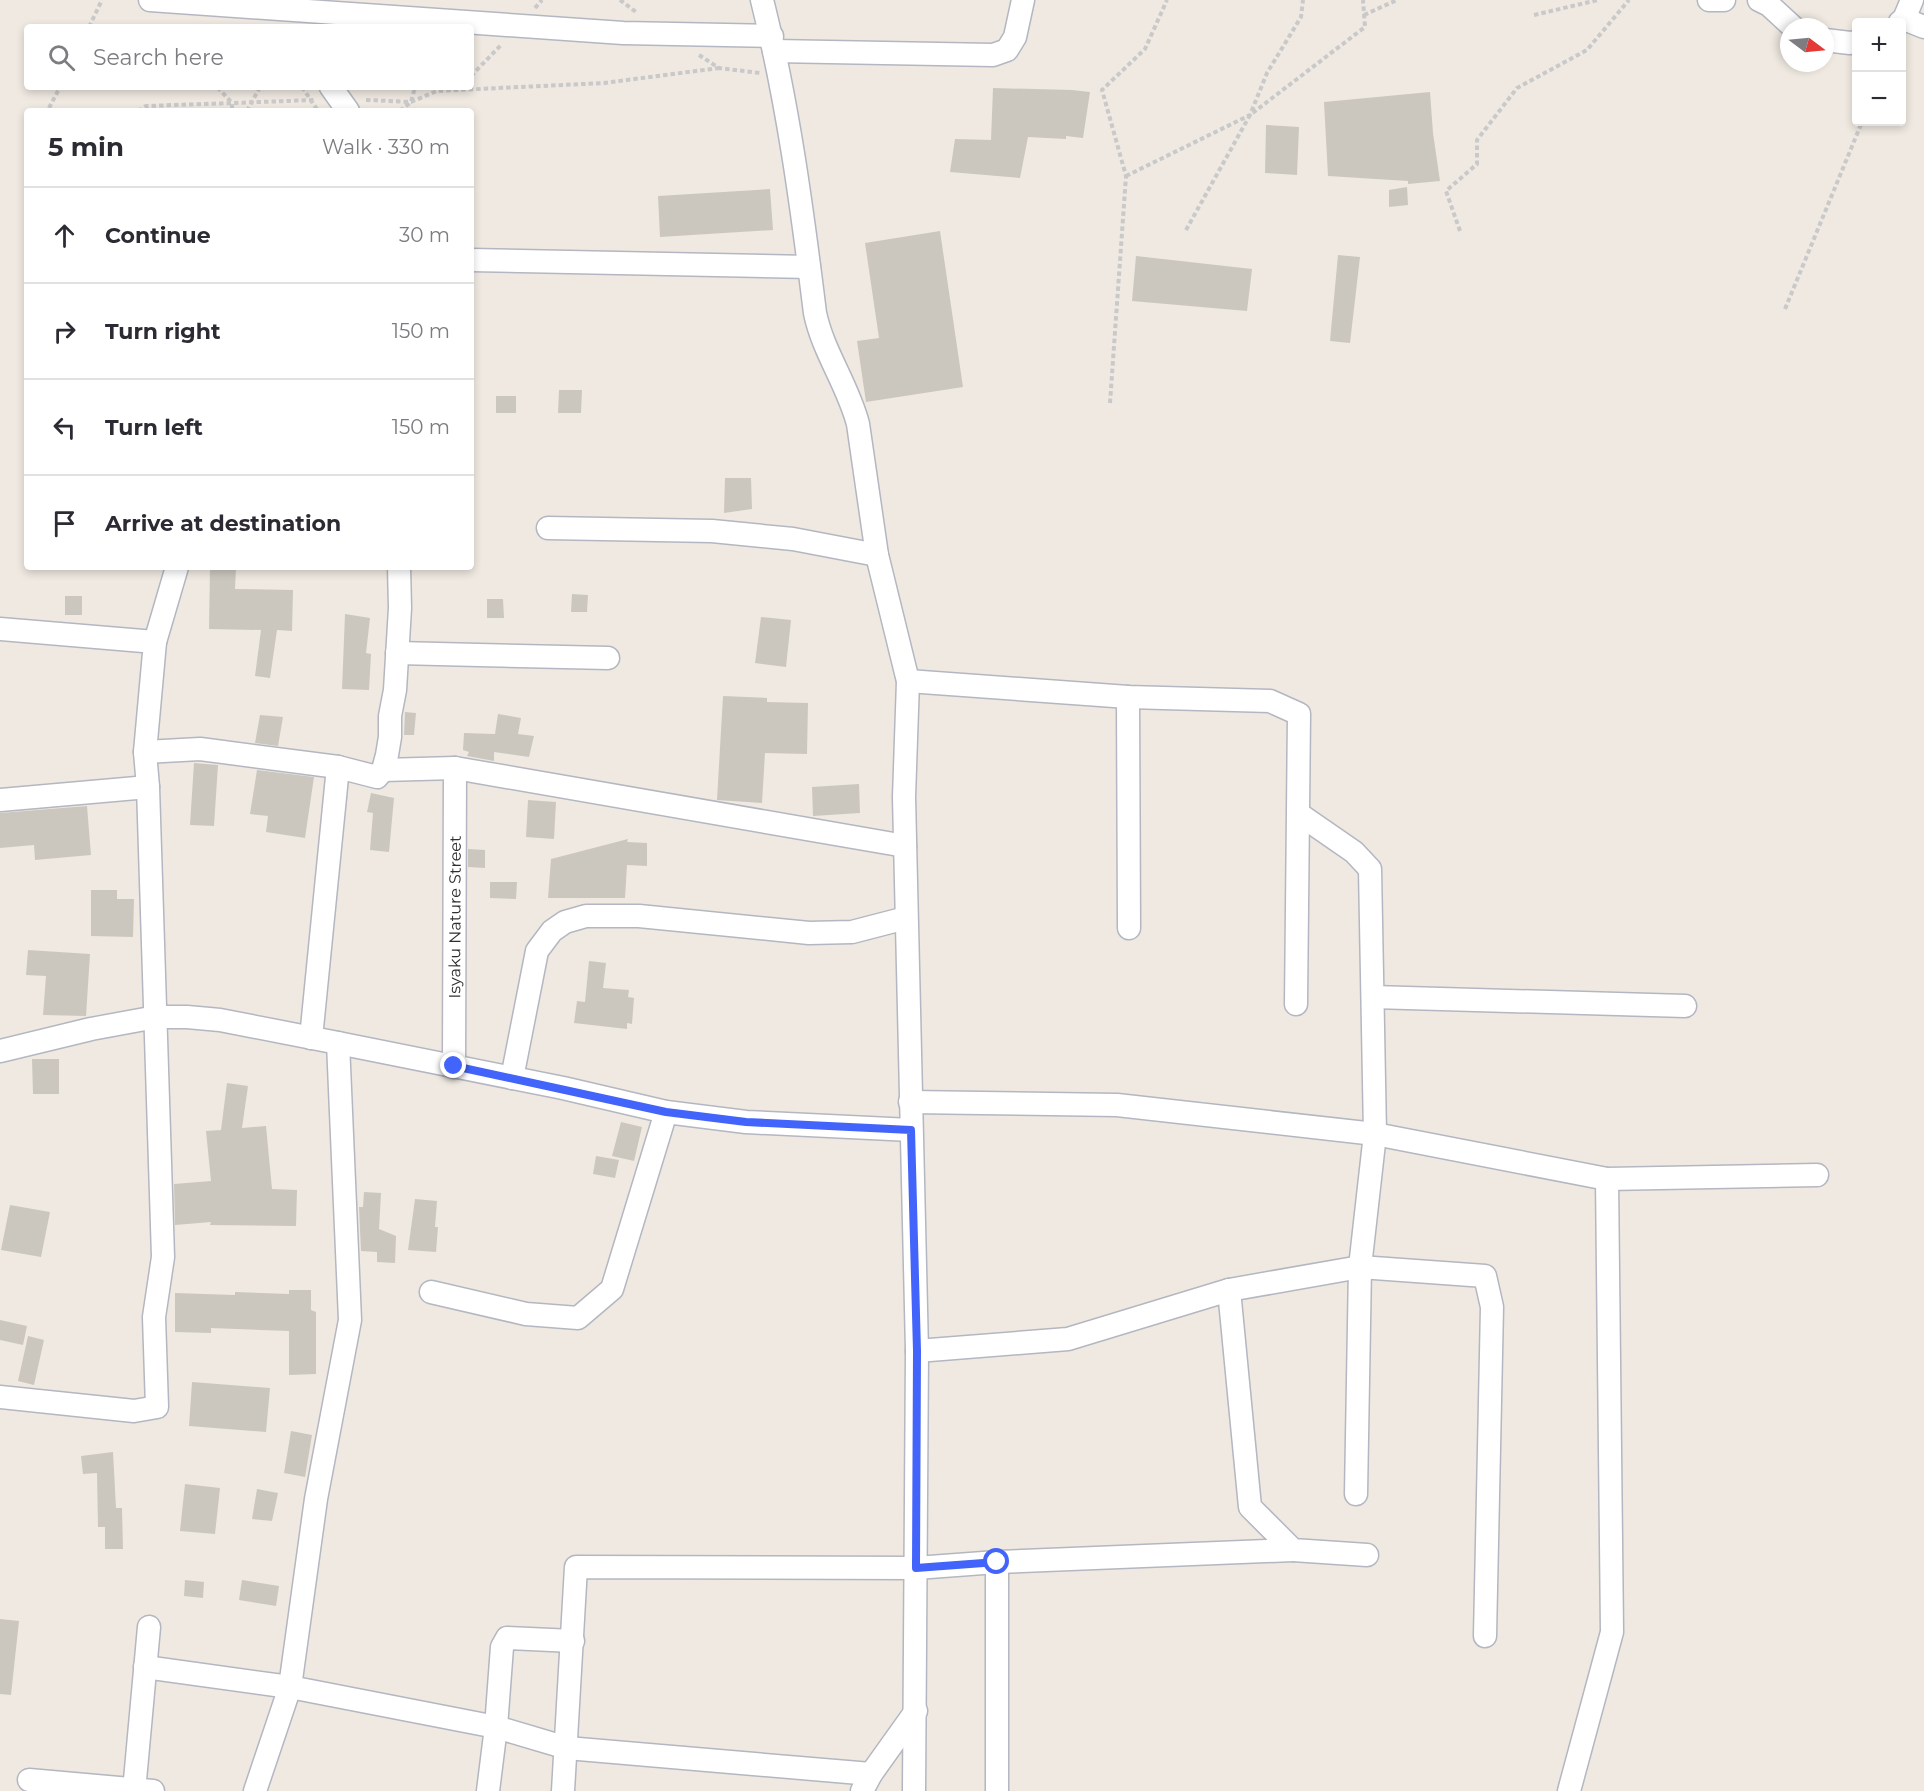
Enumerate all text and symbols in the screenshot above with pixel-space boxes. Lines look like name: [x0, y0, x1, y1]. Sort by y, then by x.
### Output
north arrow: [1780, 18, 1834, 72]
map controls: [1852, 18, 1906, 126]
button: +: [1852, 18, 1906, 72]
search box: [24, 24, 474, 90]
icon: search: [45, 41, 78, 74]
text: Search here: [93, 44, 224, 71]
button: −: [1852, 72, 1906, 126]
text: 5 min: [48, 131, 124, 163]
text: Walk · 330 m: [322, 135, 450, 159]
icon: ahead: [48, 219, 81, 252]
text: Continue: [105, 222, 211, 249]
text: 30 m: [399, 223, 450, 247]
icon: right: [48, 315, 81, 348]
text: Turn right: [105, 318, 220, 345]
text: 150 m: [392, 319, 450, 343]
icon: left: [48, 411, 81, 444]
text: Turn left: [105, 414, 203, 441]
text: 150 m: [392, 415, 450, 439]
icon: arrive: [48, 507, 81, 540]
text: Arrive at destination: [105, 510, 341, 537]
street label: Isyaku Nature Street: [445, 835, 464, 999]
route end: [440, 1052, 466, 1078]
route start: [983, 1548, 1009, 1574]

